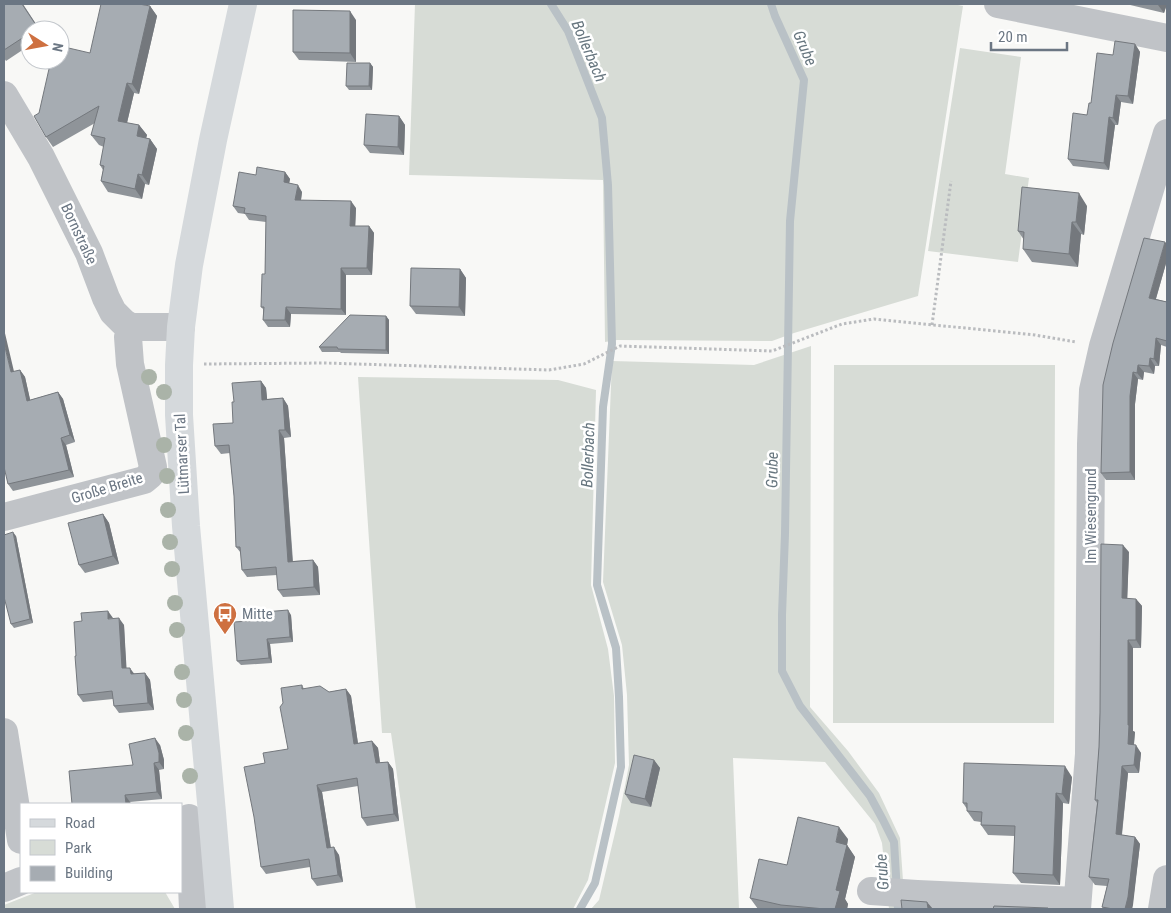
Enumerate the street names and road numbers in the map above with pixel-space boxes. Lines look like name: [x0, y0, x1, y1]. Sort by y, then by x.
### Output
street label: Bornstraße: [57, 201, 101, 267]
street label: Lütmarser Tal: [171, 413, 193, 495]
street label: Im Wiesengrund: [1082, 468, 1100, 564]
street label: Große Breite: [69, 469, 145, 507]

